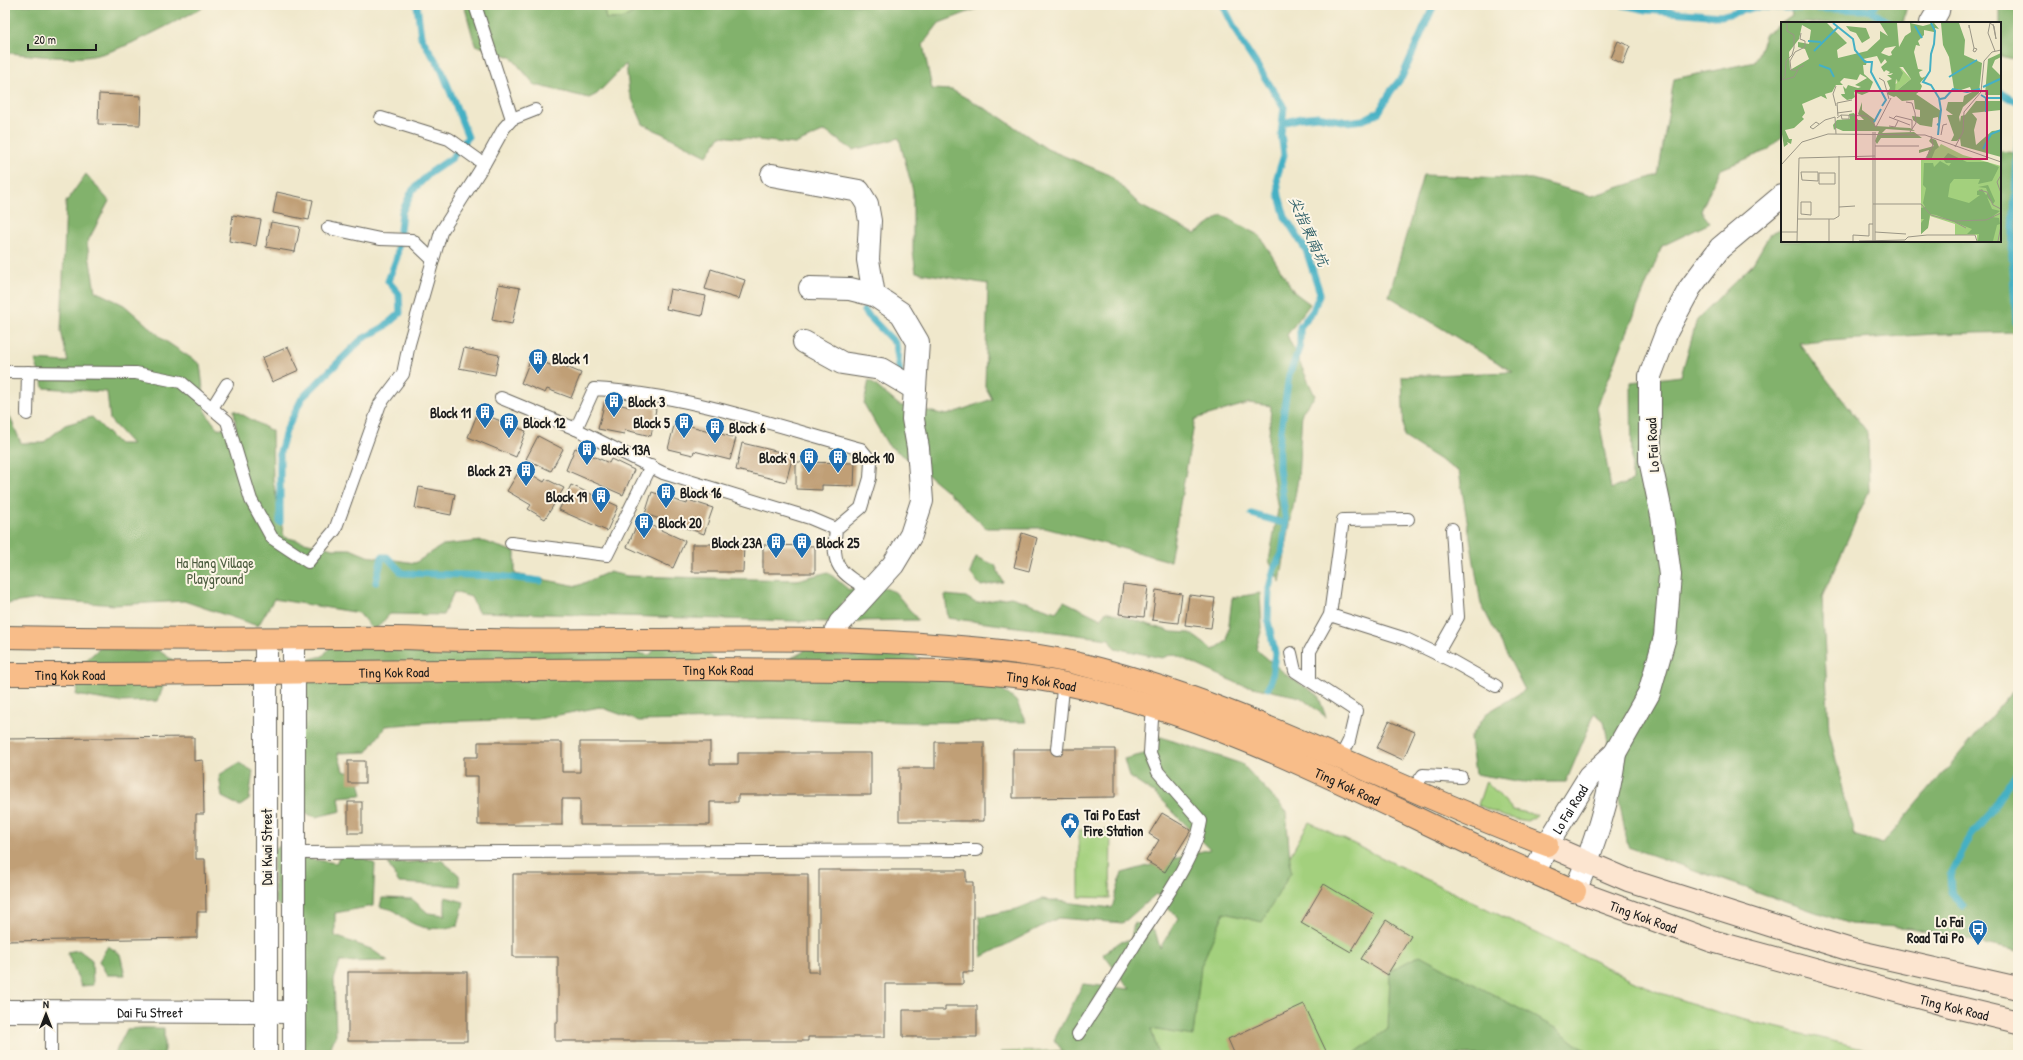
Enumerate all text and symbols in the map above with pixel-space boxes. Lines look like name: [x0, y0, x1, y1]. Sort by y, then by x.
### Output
inset map: [1781, 22, 2001, 242]
scale bar: [28, 26, 96, 52]
text: 20 m: [34, 31, 56, 48]
water label: 尖指東南坑: [1284, 192, 1335, 271]
building icon: Block 1: [527, 347, 549, 375]
place label: Block 1: [552, 349, 588, 368]
building icon: Block 3: [603, 390, 625, 418]
place label: Block 3: [628, 392, 666, 411]
building icon: Block 11: [474, 401, 496, 429]
place label: Block 11: [430, 403, 471, 422]
building icon: Block 12: [498, 411, 520, 439]
building icon: Block 5: [673, 411, 695, 439]
place label: Block 12: [523, 413, 566, 432]
place label: Block 5: [633, 413, 670, 432]
building icon: Block 6: [704, 416, 726, 444]
street label: Lo Fai Road: [1641, 417, 1663, 473]
place label: Block 6: [729, 418, 766, 437]
building icon: Block 13A: [576, 438, 598, 466]
place label: Block 13A: [601, 440, 650, 459]
building icon: Block 9: [798, 446, 820, 474]
building icon: Block 10: [827, 446, 849, 474]
place label: Block 9: [759, 448, 796, 467]
place label: Block 10: [852, 448, 895, 467]
building icon: Block 27: [515, 459, 537, 487]
place label: Block 27: [468, 461, 512, 480]
building icon: Block 16: [655, 481, 677, 509]
place label: Block 16: [680, 483, 722, 502]
building icon: Block 19: [590, 485, 612, 513]
place label: Block 19: [546, 487, 588, 506]
building icon: Block 20: [633, 511, 655, 539]
place label: Block 20: [658, 513, 702, 532]
building icon: Block 23A: [765, 531, 787, 559]
building icon: Block 25: [791, 531, 813, 559]
place label: Block 23A: [711, 533, 762, 552]
place label: Block 25: [816, 533, 859, 552]
park label: Ha Hang Village Playground: [176, 553, 254, 589]
street label: Ting Kok Road: [683, 659, 754, 680]
street label: Ting Kok Road: [359, 662, 430, 682]
street label: Ting Kok Road: [35, 665, 106, 685]
street label: Ting Kok Road: [1006, 666, 1079, 696]
street label: Ting Kok Road: [1312, 762, 1384, 809]
street label: Lo Fai Road: [1547, 780, 1592, 837]
place label: Tai Po East Fire Station: [1083, 805, 1143, 840]
street label: Dai Kwai Street: [257, 808, 276, 885]
public building icon: Tai Po East Fire Station: [1059, 811, 1081, 839]
street label: Ting Kok Road: [1607, 895, 1680, 937]
place label: Lo Fai Road Tai Po: [1907, 912, 1964, 947]
bus stop icon: Lo Fai Road Tai Po: [1967, 918, 1989, 946]
street label: Ting Kok Road: [1918, 989, 1991, 1024]
north arrow: [26, 994, 66, 1034]
text: N: [43, 997, 49, 1011]
street label: Dai Fu Street: [117, 1002, 183, 1021]

